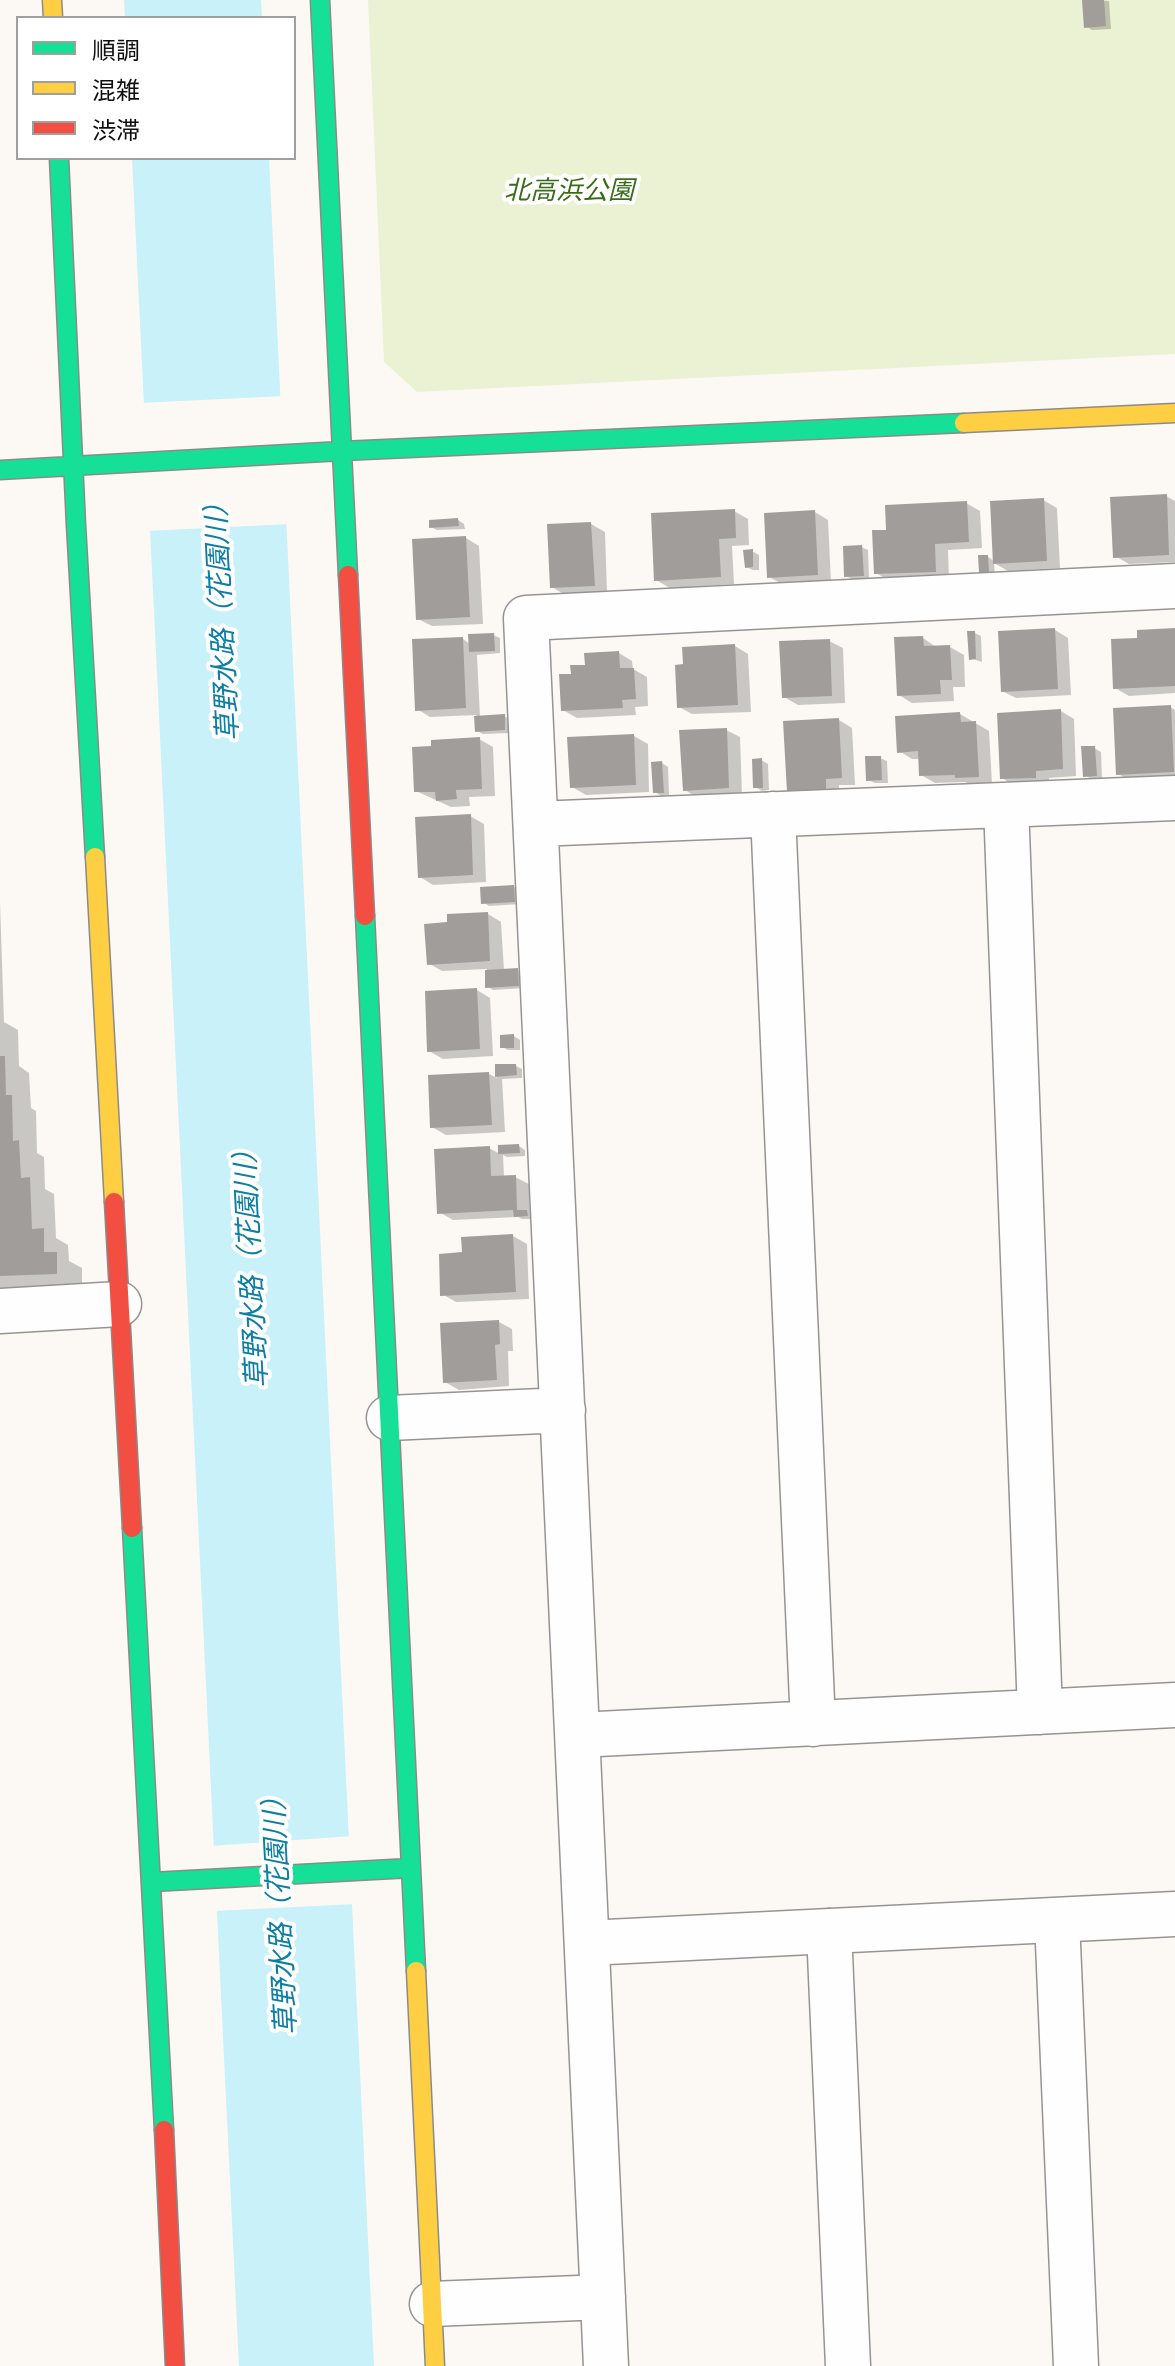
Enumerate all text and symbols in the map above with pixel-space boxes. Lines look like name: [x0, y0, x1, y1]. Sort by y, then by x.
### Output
legend: [16, 16, 296, 160]
text: 順調: [92, 36, 140, 65]
text: 混雑: [92, 76, 140, 105]
text: 渋滞: [92, 116, 140, 145]
park label: 北高浜公園: [504, 176, 634, 208]
water label: 草野水路（花園川）: [200, 488, 246, 742]
water label: 草野水路（花園川）: [229, 1135, 275, 1389]
water label: 草野水路（花園川）: [258, 1782, 304, 2036]

